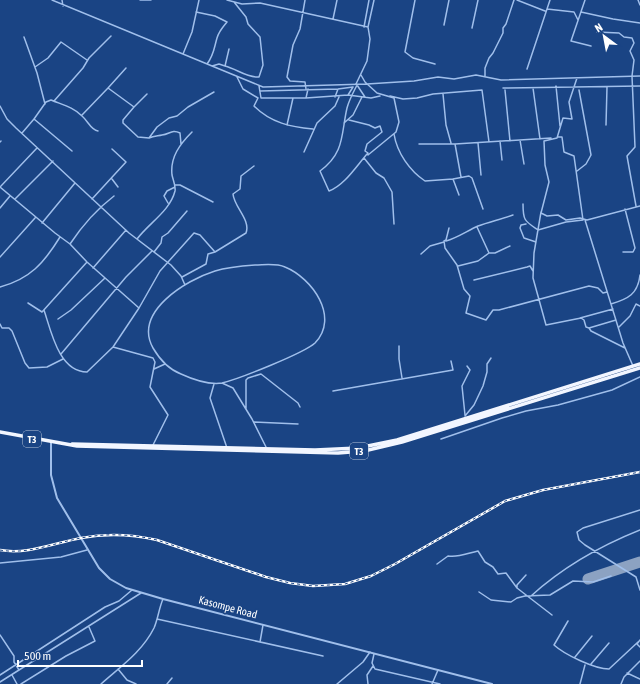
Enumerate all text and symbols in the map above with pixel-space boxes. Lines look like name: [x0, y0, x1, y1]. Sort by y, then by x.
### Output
north arrow: [584, 16, 624, 56]
text: N: [593, 21, 605, 34]
road number: T3: [23, 431, 41, 447]
road number: T3: [350, 443, 368, 459]
street label: Kasompe Road: [197, 593, 259, 621]
scale bar: [18, 642, 142, 668]
text: 500 m: [24, 649, 51, 663]

